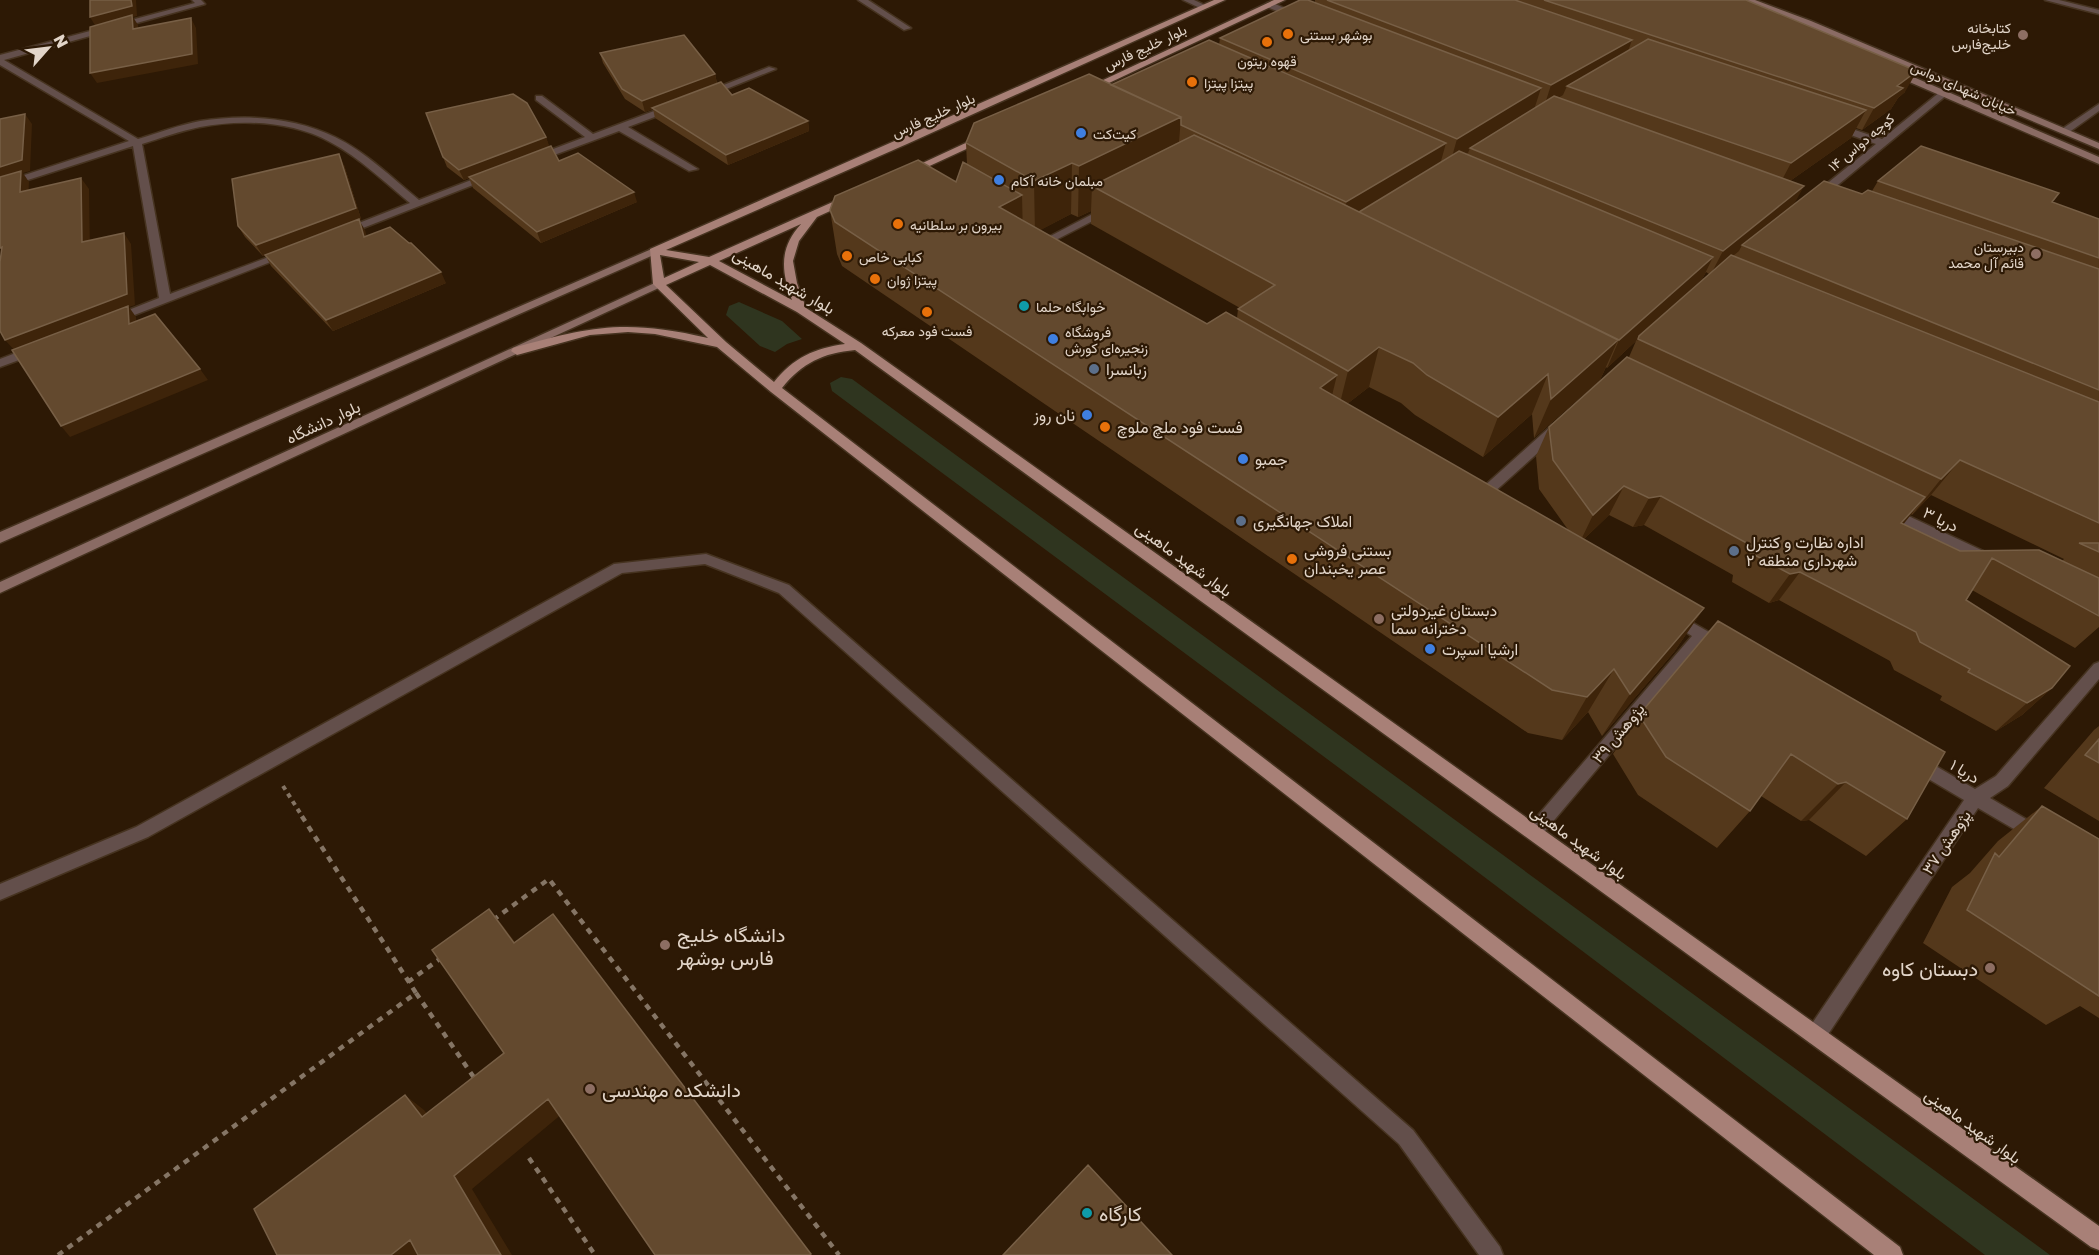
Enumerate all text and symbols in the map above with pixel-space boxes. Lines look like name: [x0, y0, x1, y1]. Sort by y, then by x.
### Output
north arrow: [18, 18, 78, 78]
place label: کتابخانه خلیج‌فارس: [1951, 19, 2011, 55]
street label: بلوار خلیج‌ فارس: [1101, 20, 1190, 76]
place label: بوشهر بستنی: [1300, 26, 1372, 44]
marker: بوشهر بستنی: [1281, 27, 1295, 41]
marker: کتابخانه خلیج‌فارس: [2016, 28, 2030, 42]
text: N: [50, 31, 73, 51]
marker: قهوه ریتون: [1260, 35, 1274, 49]
place label: قهوه ریتون: [1237, 52, 1297, 70]
street label: خیابان شهدای دواس: [1908, 57, 2019, 120]
place label: پیتزا پیتزا: [1204, 74, 1254, 93]
marker: پیتزا پیتزا: [1185, 75, 1199, 89]
street label: بلوار خلیج ‌فارس: [889, 89, 979, 144]
street label: کوچه دواس ۱۴: [1825, 110, 1899, 176]
place label: کیت‌کت: [1093, 125, 1137, 142]
marker: کیت‌کت: [1074, 126, 1088, 140]
place label: مبلمان خانه آکام: [1011, 172, 1103, 190]
marker: مبلمان خانه آکام: [992, 173, 1006, 187]
place label: بیرون بر سلطانیه: [910, 216, 1002, 234]
marker: بیرون بر سلطانیه: [891, 217, 905, 231]
place label: دبیرستان قائم آل محمد: [1948, 238, 2024, 273]
street label: بلوار شهید ماهینی: [729, 244, 839, 319]
marker: دبیرستان قائم آل محمد: [2029, 247, 2043, 261]
place label: کبابی خاص: [859, 248, 922, 266]
marker: کبابی خاص: [840, 249, 854, 263]
place label: پیتزا ژوان: [887, 271, 937, 290]
marker: پیتزا ژوان: [868, 272, 882, 286]
place label: خوابگاه حلما: [1036, 298, 1105, 316]
marker: خوابگاه حلما: [1017, 299, 1031, 313]
marker: فست فود معرکه: [920, 305, 934, 319]
place label: فست فود معرکه: [882, 322, 972, 340]
place label: فروشگاه زنجیره‌ای کورش: [1065, 323, 1148, 357]
marker: فروشگاه زنجیره‌ای کورش: [1046, 332, 1060, 346]
place label: زبانسرا: [1106, 359, 1147, 380]
marker: زبانسرا: [1087, 362, 1101, 376]
street label: بلوار دانشگاه: [283, 396, 364, 449]
place label: نان روز: [1033, 405, 1075, 426]
marker: نان روز: [1080, 408, 1094, 422]
place label: فست فود ملچ ملوچ: [1117, 417, 1243, 439]
marker: فست فود ملچ ملوچ: [1098, 420, 1112, 434]
place label: جمبو: [1255, 449, 1288, 470]
marker: جمبو: [1236, 452, 1250, 466]
street label: دریا ۳: [1920, 502, 1962, 537]
place label: املاک جهانگیری: [1253, 511, 1352, 532]
marker: املاک جهانگیری: [1234, 514, 1248, 528]
street label: بلوار شهید ماهینی: [1131, 517, 1236, 602]
place label: اداره‌ نظارت و کنترل شهرداری منطقه ۲: [1746, 532, 1864, 571]
place label: بستنی فروشی عصر یخبندان: [1304, 540, 1392, 579]
marker: اداره‌ نظارت و کنترل شهرداری منطقه ۲: [1727, 544, 1741, 558]
marker: بستنی فروشی عصر یخبندان: [1285, 552, 1299, 566]
place label: دبستان غیردولتی دخترانه سما: [1391, 600, 1497, 639]
marker: دبستان غیردولتی دخترانه سما: [1372, 612, 1386, 626]
place label: ارشیا اسپرت: [1442, 639, 1518, 661]
marker: ارشیا اسپرت: [1423, 642, 1437, 656]
street label: پژوهش ۳۹: [1587, 699, 1650, 768]
street label: دریا ۱: [1946, 754, 1983, 788]
street label: بلوار شهید ماهینی: [1526, 800, 1631, 885]
street label: پژوهش ۳۷: [1917, 806, 1976, 879]
place label: دانشگاه خلیج فارس بوشهر: [676, 922, 785, 971]
marker: دانشگاه خلیج فارس بوشهر: [658, 938, 672, 952]
place label: دبستان کاوه: [1882, 956, 1978, 982]
marker: دبستان کاوه: [1983, 961, 1997, 975]
place label: دانشکده مهندسی: [602, 1077, 741, 1103]
marker: دانشکده مهندسی: [583, 1082, 597, 1096]
street label: بلوار شهید ماهینی: [1920, 1084, 2025, 1169]
place label: کارگاه: [1099, 1201, 1142, 1227]
marker: کارگاه: [1080, 1206, 1094, 1220]

